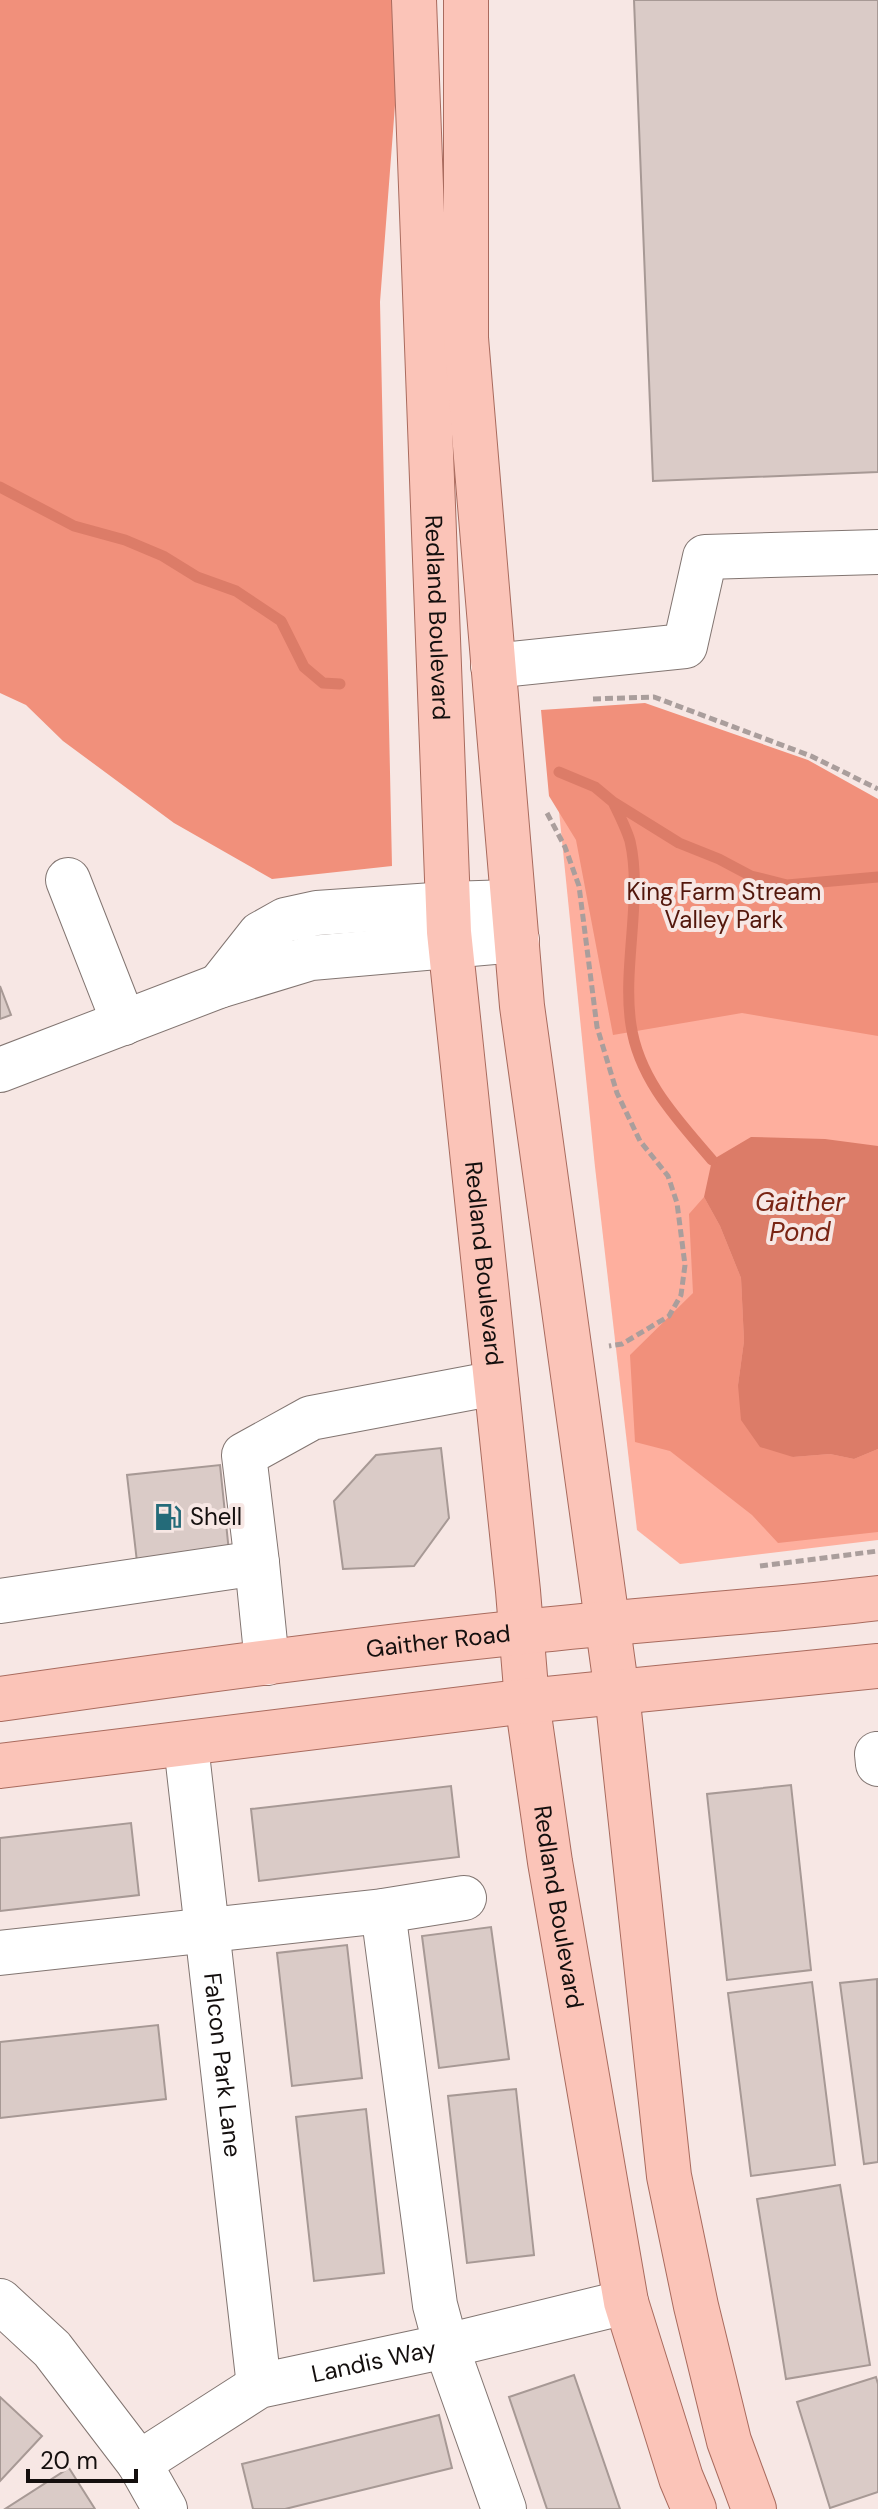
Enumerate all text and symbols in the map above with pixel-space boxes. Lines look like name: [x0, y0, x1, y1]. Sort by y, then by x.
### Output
street label: Redland Boulevard: [418, 514, 457, 721]
park label: King Farm Stream Valley Park: [627, 876, 821, 935]
street label: Redland Boulevard: [458, 1160, 510, 1367]
water label: Gaither Pond: [755, 1185, 846, 1249]
place label: Shell: [190, 1501, 242, 1532]
fuel station icon: Shell: [153, 1502, 183, 1532]
street label: Gaither Road: [364, 1617, 512, 1664]
street label: Redland Boulevard: [527, 1803, 591, 2011]
street label: Falcon Park Lane: [197, 1971, 249, 2159]
street label: Landis Way: [308, 2333, 439, 2389]
scale bar: [28, 2433, 136, 2483]
text: 20 m: [40, 2445, 98, 2476]

